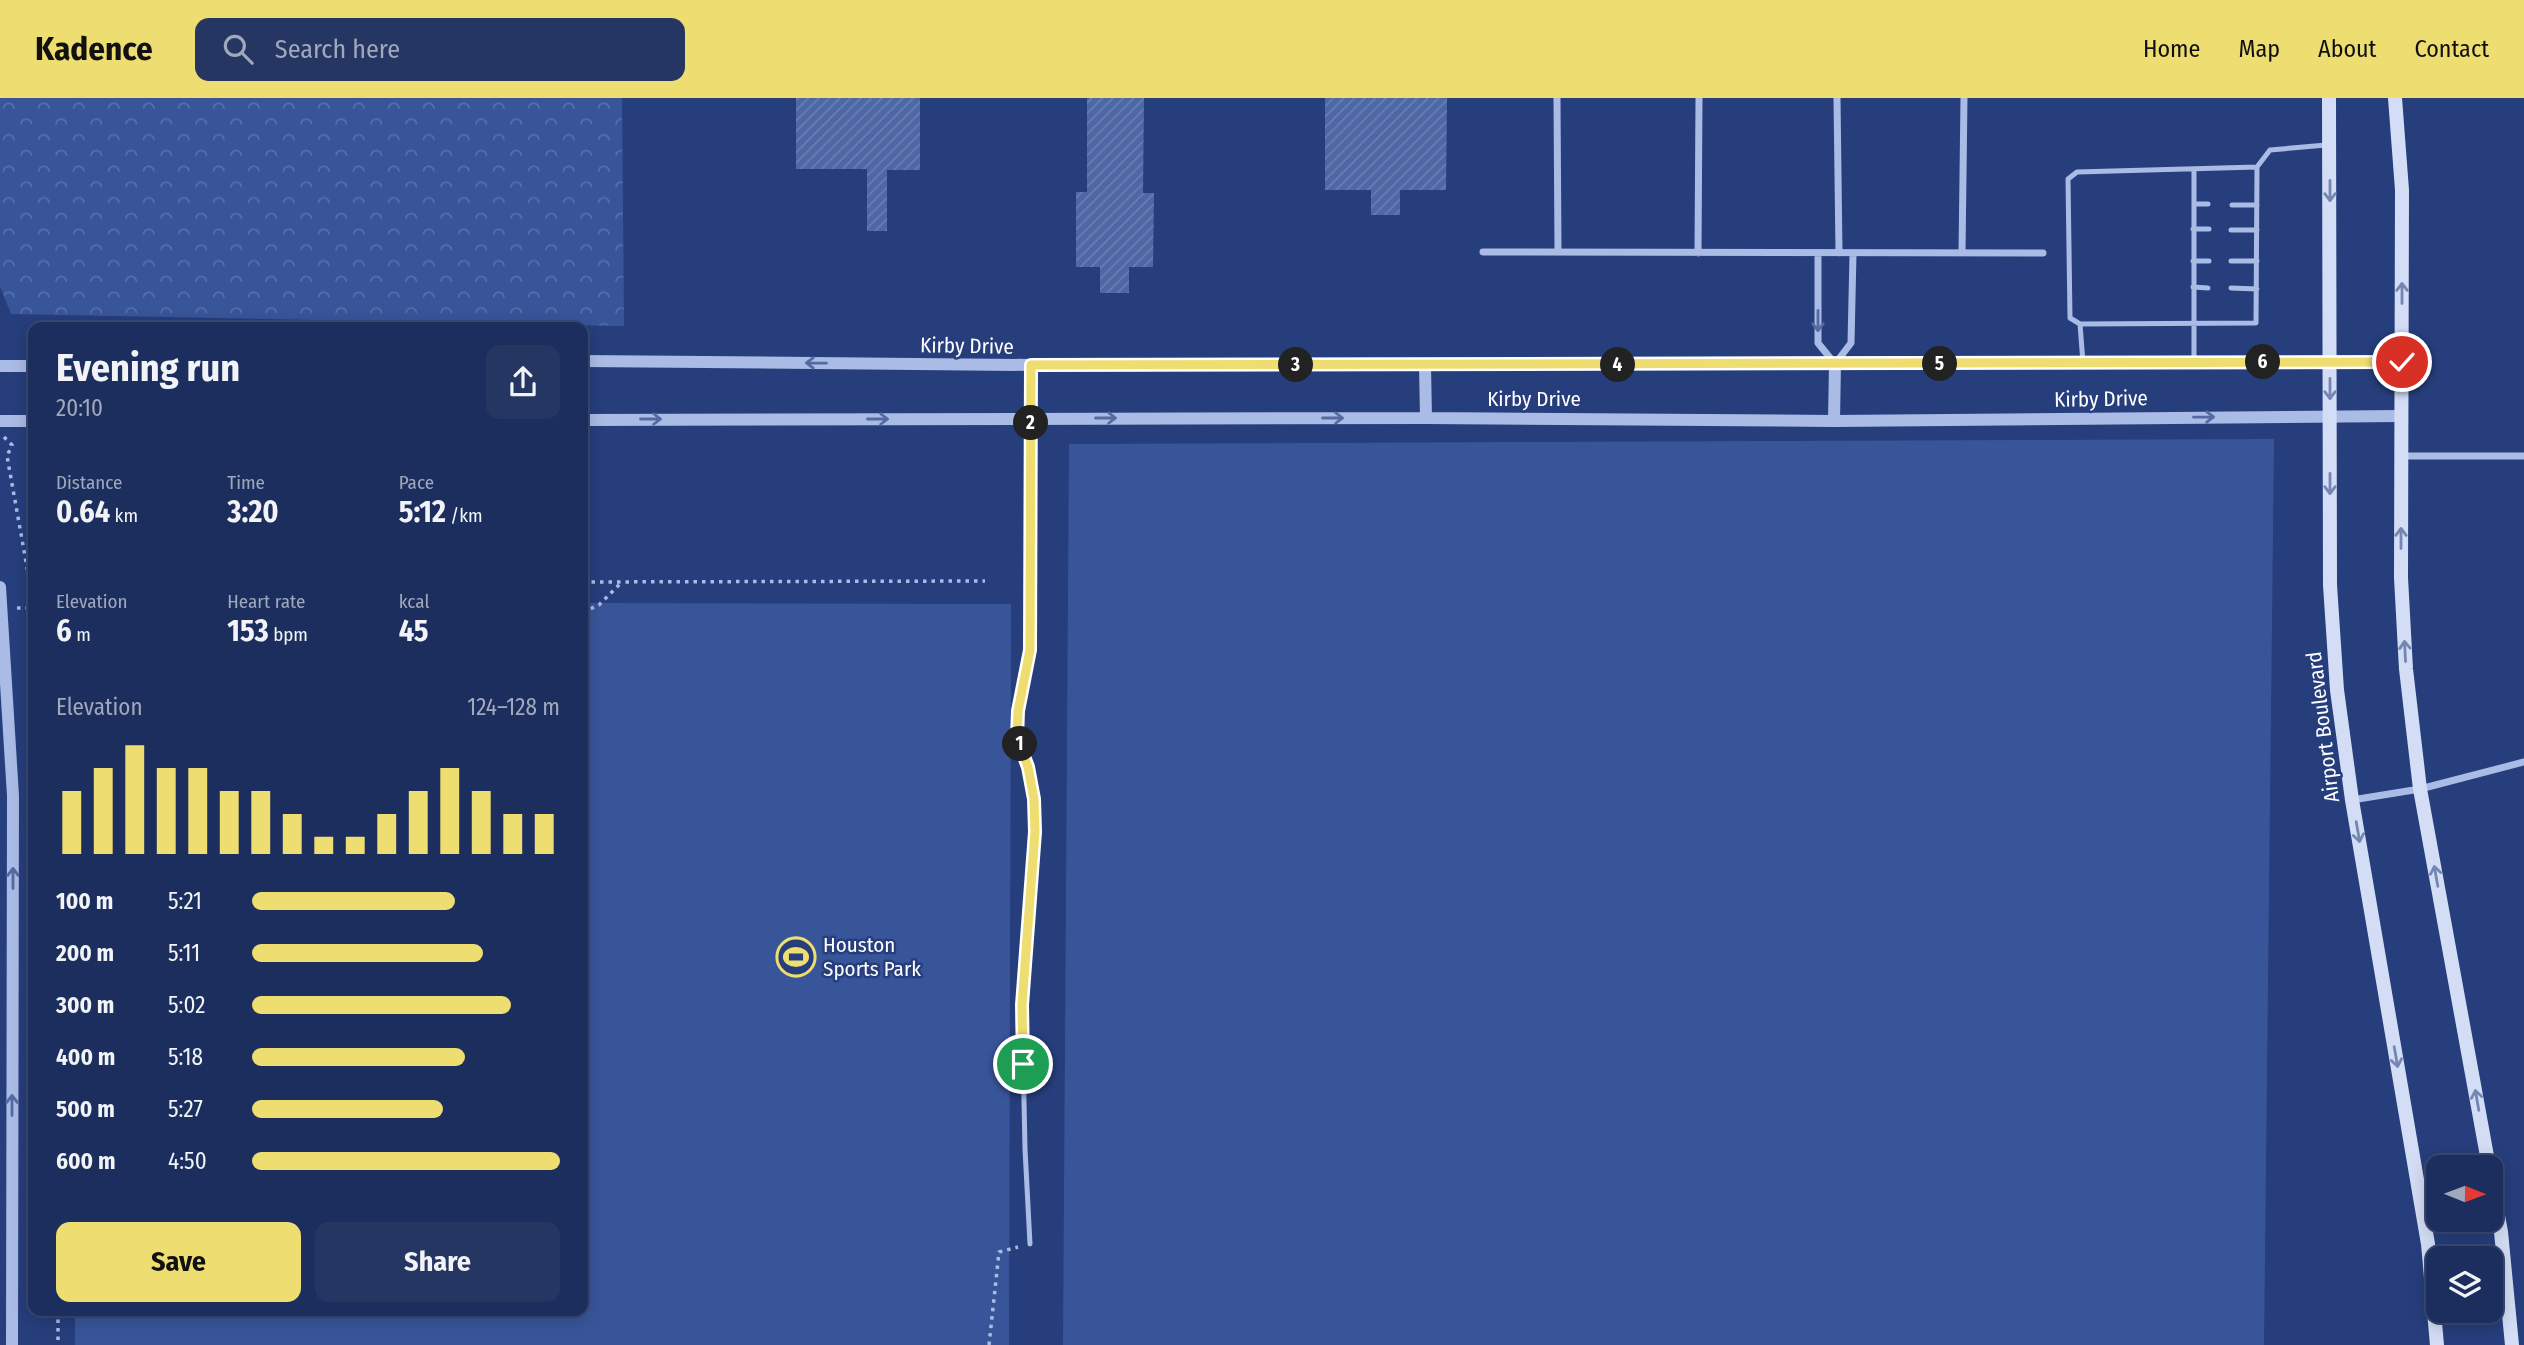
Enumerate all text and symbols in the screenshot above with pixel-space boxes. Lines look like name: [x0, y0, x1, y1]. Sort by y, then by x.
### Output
search box: [195, 18, 685, 81]
text: Kadence: [35, 29, 153, 69]
icon: search: [219, 30, 257, 68]
text: Search here: [275, 34, 400, 65]
text: Home: [2143, 35, 2200, 63]
text: Map: [2238, 35, 2280, 63]
text: About: [2318, 35, 2376, 63]
text: Contact: [2414, 35, 2489, 63]
one-way arrow: [2323, 179, 2337, 202]
one-way arrow: [2395, 282, 2409, 305]
one-way arrow: [1811, 309, 1825, 332]
street label: Kirby Drive: [920, 332, 1014, 360]
pin: [2372, 332, 2432, 392]
icon: check: [2383, 343, 2421, 381]
pin: 6: [2246, 344, 2280, 380]
text: Evening run: [56, 345, 240, 391]
button: share: [486, 345, 560, 419]
pin: 5: [1923, 346, 1958, 382]
pin: 3: [1278, 348, 1314, 382]
pin: 4: [1600, 348, 1636, 382]
text: 6: [2258, 350, 2267, 373]
text: 5: [1935, 352, 1944, 375]
text: 3: [1291, 353, 1300, 376]
text: 4: [1613, 353, 1622, 376]
one-way arrow: [805, 356, 828, 370]
one-way arrow: [2323, 377, 2337, 400]
street label: Kirby Drive: [2054, 385, 2148, 413]
street label: Kirby Drive: [1487, 386, 1581, 412]
text: 20:10: [56, 394, 103, 422]
pin: 2: [1014, 406, 1048, 440]
one-way arrow: [2192, 410, 2215, 424]
text: 2: [1026, 411, 1035, 434]
one-way arrow: [1094, 411, 1117, 425]
one-way arrow: [1322, 411, 1345, 425]
one-way arrow: [639, 412, 662, 426]
one-way arrow: [867, 412, 890, 426]
text: Distance: [56, 471, 123, 494]
text: Time: [227, 471, 265, 494]
text: Pace: [399, 471, 434, 494]
one-way arrow: [2323, 472, 2337, 495]
text: 0.64: [56, 494, 110, 530]
text: 3:20: [227, 494, 279, 530]
text: 5:12: [399, 494, 446, 530]
text: km: [110, 504, 138, 527]
text: /km: [446, 504, 483, 527]
one-way arrow: [2394, 526, 2408, 549]
text: Elevation: [56, 590, 128, 613]
text: Heart rate: [227, 590, 305, 613]
text: kcal: [399, 590, 429, 613]
text: 6: [56, 613, 72, 649]
text: 153: [227, 613, 269, 649]
text: 45: [399, 613, 429, 649]
text: m: [72, 623, 91, 646]
text: bpm: [269, 623, 308, 646]
one-way arrow: [2398, 640, 2411, 663]
street label: Airport Boulevard: [2301, 650, 2345, 804]
text: Elevation: [56, 693, 143, 721]
text: 124–128 m: [467, 693, 560, 721]
pin: 1: [1002, 726, 1038, 762]
text: 1: [1015, 732, 1024, 755]
one-way arrow: [2352, 820, 2365, 843]
one-way arrow: [2429, 865, 2443, 888]
one-way arrow: [6, 867, 20, 890]
text: 100 m: [56, 887, 113, 915]
text: 5:21: [168, 887, 202, 915]
place label: Houston Sports Park: [823, 932, 921, 982]
sports icon: Houston Sports Park: [775, 936, 817, 978]
text: 200 m: [56, 939, 114, 967]
text: 5:11: [168, 939, 200, 967]
text: 300 m: [56, 991, 114, 1019]
text: 5:02: [168, 991, 205, 1019]
pin: [993, 1034, 1053, 1094]
text: 400 m: [56, 1043, 115, 1071]
text: 5:18: [168, 1043, 203, 1071]
icon: arrive: [1004, 1045, 1042, 1083]
one-way arrow: [2390, 1045, 2403, 1068]
one-way arrow: [2470, 1089, 2483, 1112]
one-way arrow: [5, 1094, 19, 1117]
text: 500 m: [56, 1095, 115, 1123]
text: 5:27: [168, 1095, 203, 1123]
text: 600 m: [56, 1147, 115, 1175]
text: 4:50: [168, 1147, 207, 1175]
north arrow: [2426, 1155, 2502, 1232]
map controls: [2426, 1155, 2503, 1323]
button: Save: [56, 1222, 301, 1302]
button: Share: [315, 1222, 560, 1302]
button: layers: [2426, 1246, 2503, 1323]

